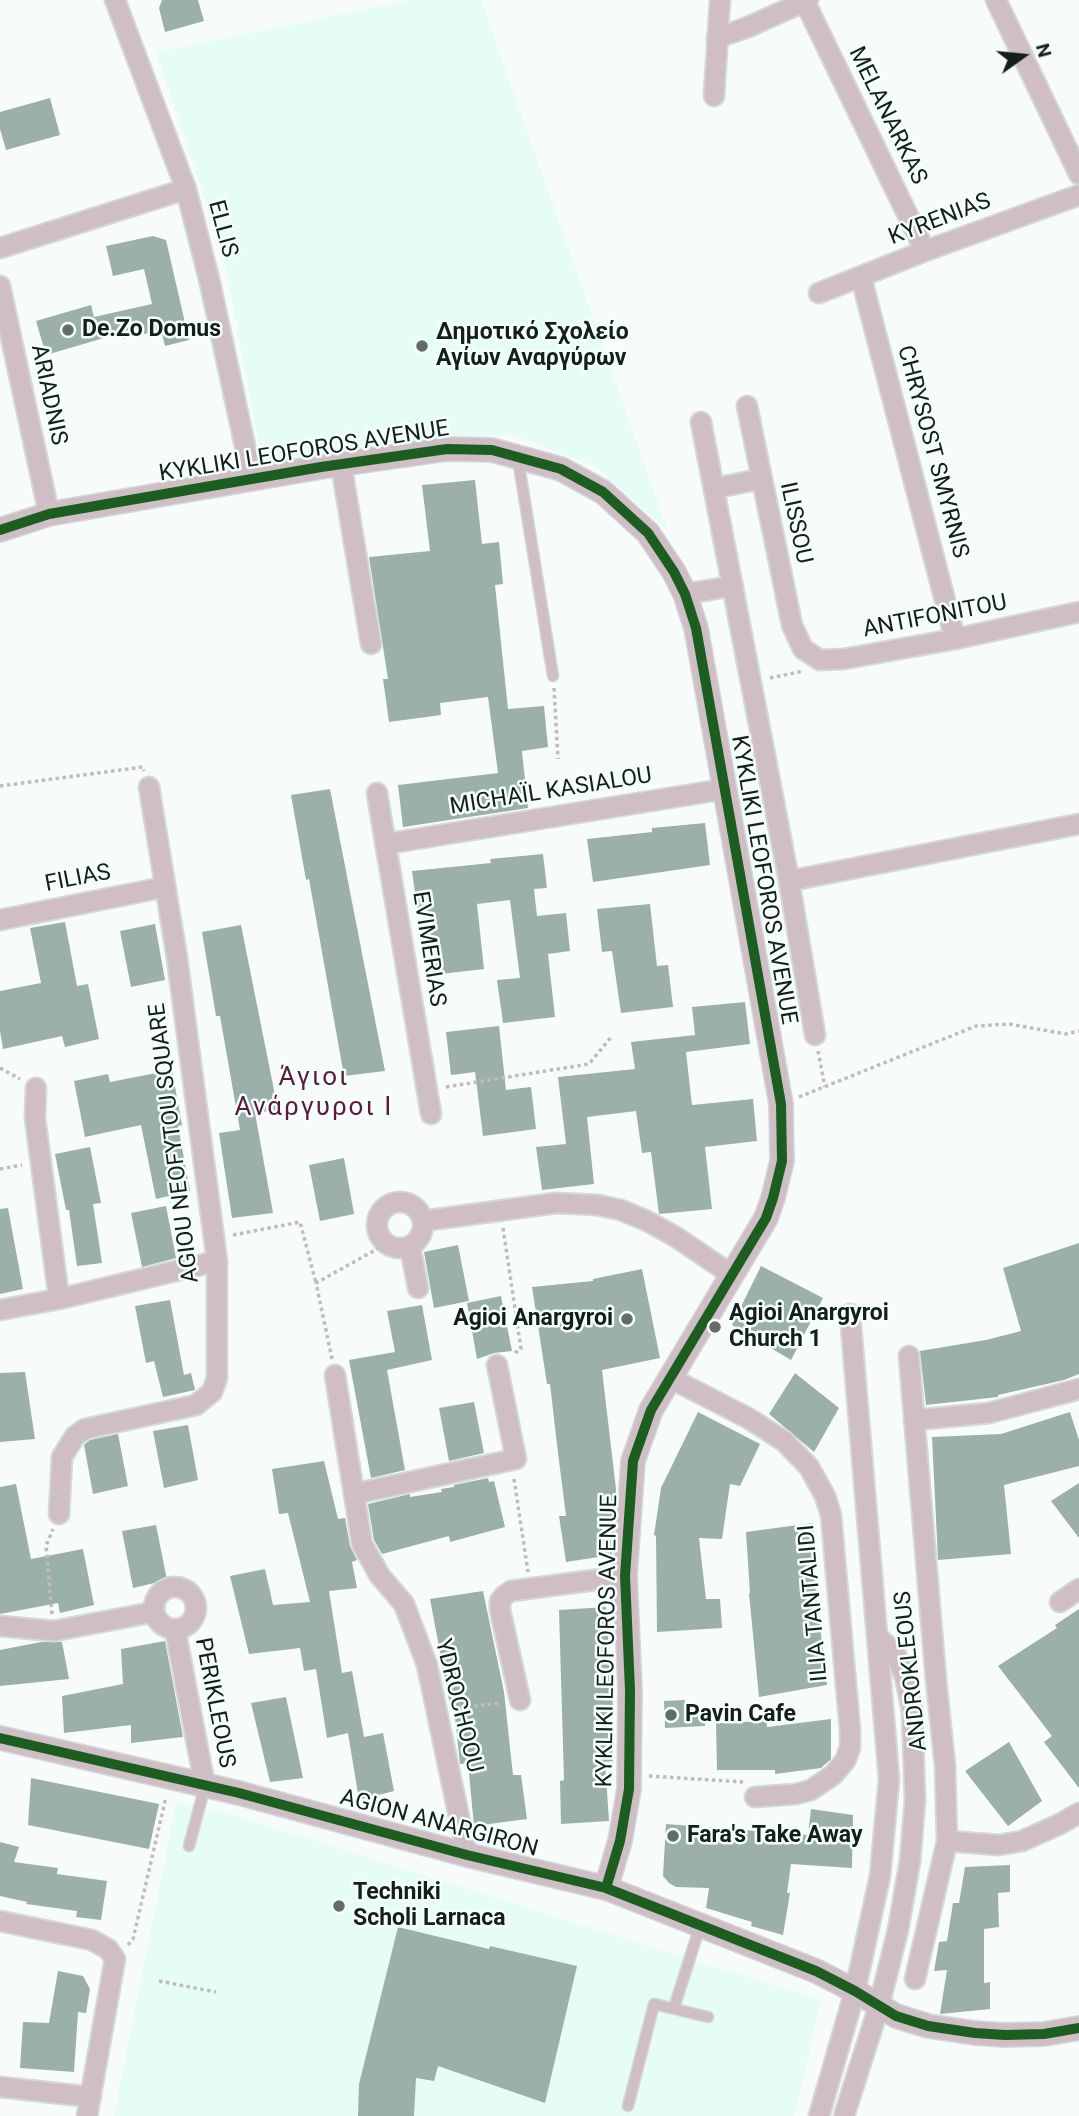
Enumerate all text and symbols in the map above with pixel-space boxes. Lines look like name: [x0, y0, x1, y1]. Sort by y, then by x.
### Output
north arrow: [988, 21, 1058, 91]
text: N: [1031, 41, 1057, 60]
street label: MELANARKAS: [842, 43, 932, 189]
street label: KYRENIAS: [885, 188, 995, 252]
street label: ELLIS: [201, 198, 243, 260]
place label: De.Zo Domus: [82, 316, 221, 344]
place label: Δημοτικό Σχολείο Αγίων Αναργύρων: [436, 319, 629, 373]
marker: De.Zo Domus: [60, 322, 76, 338]
marker: Δημοτικό Σχολείο Αγίων Αναργύρων: [414, 338, 430, 354]
street label: ARIADNIS: [24, 342, 72, 448]
street label: CHRYSOST SMYRNIS: [890, 343, 974, 561]
street label: KYKLIKI LEOFOROS AVENUE: [157, 415, 451, 489]
street label: ILISSOU: [773, 480, 817, 566]
street label: ANTIFONITOU: [861, 590, 1009, 644]
street label: KYKLIKI LEOFOROS AVENUE: [724, 733, 802, 1027]
street label: MICHAÏL KASIALOU: [448, 762, 654, 822]
street label: FILIAS: [43, 859, 113, 899]
street label: EVIMERIAS: [405, 889, 451, 1009]
street label: AGIOU NEOFYTOU SQUARE: [144, 1002, 206, 1284]
district label: Άγιοι Ανάργυροι Ι: [236, 1062, 392, 1124]
place label: Agioi Anargyroi Church 1: [729, 1300, 889, 1354]
place label: Agioi Anargyroi: [453, 1305, 613, 1333]
marker: Agioi Anargyroi: [619, 1311, 635, 1327]
marker: Agioi Anargyroi Church 1: [707, 1319, 723, 1335]
street label: KYKLIKI LEOFOROS AVENUE: [592, 1494, 624, 1788]
street label: ILIA TANTALIDI: [793, 1523, 835, 1683]
street label: ANDROKLEOUS: [890, 1590, 934, 1752]
street label: PERIKLEOUS: [188, 1635, 240, 1771]
street label: YDROCHOOU: [428, 1636, 488, 1776]
place label: Pavin Cafe: [685, 1701, 796, 1729]
marker: Pavin Cafe: [663, 1707, 679, 1723]
street label: AGION ANARGIRON: [337, 1784, 541, 1864]
place label: Fara's Take Away: [687, 1822, 863, 1850]
marker: Fara's Take Away: [665, 1828, 681, 1844]
place label: Techniki Scholi Larnaca: [353, 1879, 506, 1933]
marker: Techniki Scholi Larnaca: [331, 1898, 347, 1914]

